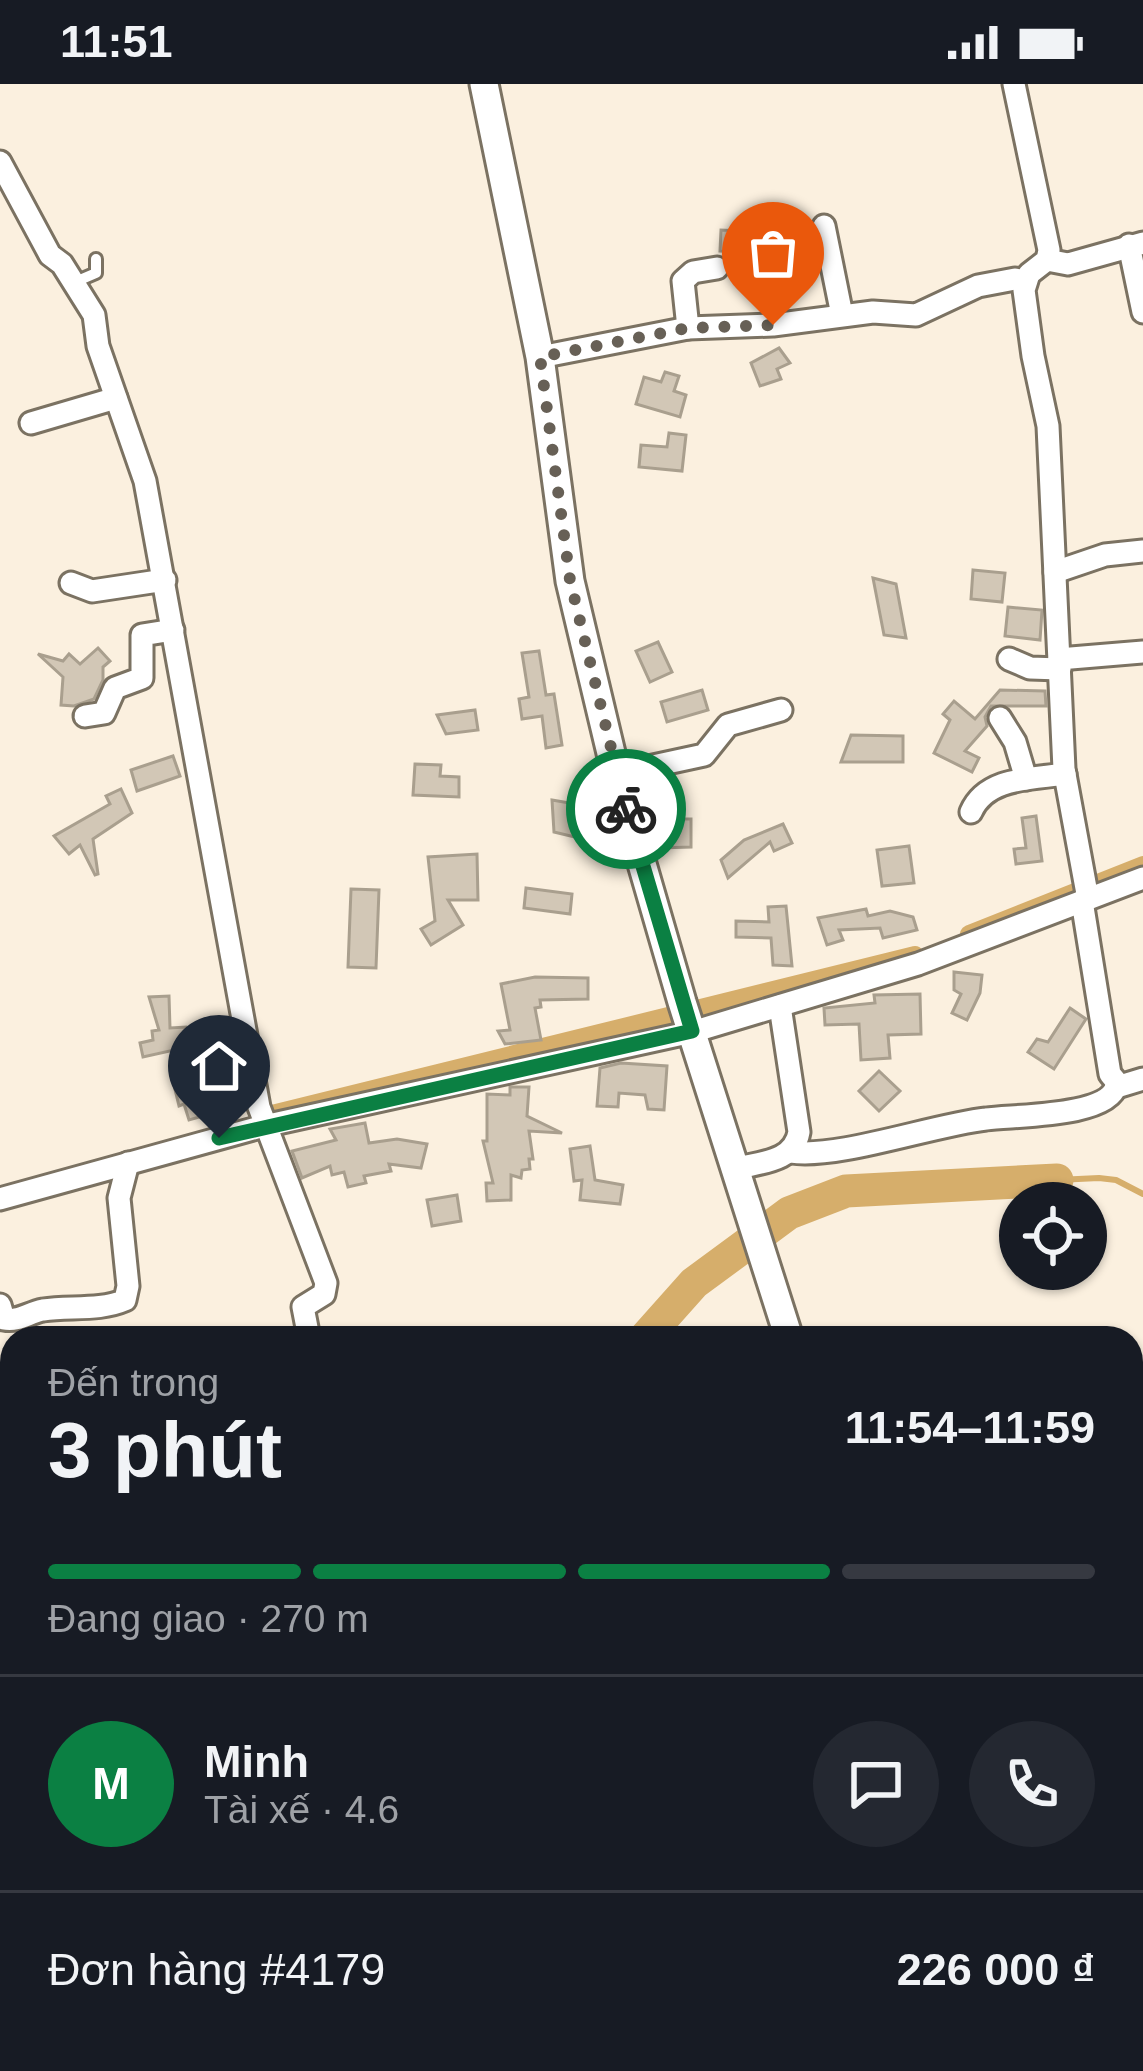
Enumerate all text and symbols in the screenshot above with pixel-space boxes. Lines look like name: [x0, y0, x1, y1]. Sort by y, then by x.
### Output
text: 11:51: [60, 16, 173, 67]
pin: [722, 202, 824, 325]
icon: bag: [740, 220, 806, 286]
courier: [566, 749, 686, 869]
icon: bike: [593, 776, 659, 842]
pin: [168, 1015, 270, 1138]
icon: home: [186, 1033, 252, 1099]
map controls: [999, 1182, 1107, 1290]
button: locate: [999, 1182, 1107, 1290]
text: Đến trong: [48, 1361, 219, 1404]
text: 11:54–11:59: [845, 1402, 1095, 1453]
text: 3 phút: [48, 1406, 282, 1494]
text: Đang giao · 270 m: [48, 1597, 369, 1640]
button: chat: [813, 1721, 939, 1847]
button: phone: [969, 1721, 1095, 1847]
text: Minh: [204, 1736, 309, 1787]
text: M: [92, 1758, 130, 1809]
text: Tài xế · 4.6: [204, 1788, 399, 1831]
text: Đơn hàng #4179: [48, 1944, 385, 1995]
text: 226 000 ₫: [897, 1944, 1095, 1995]

